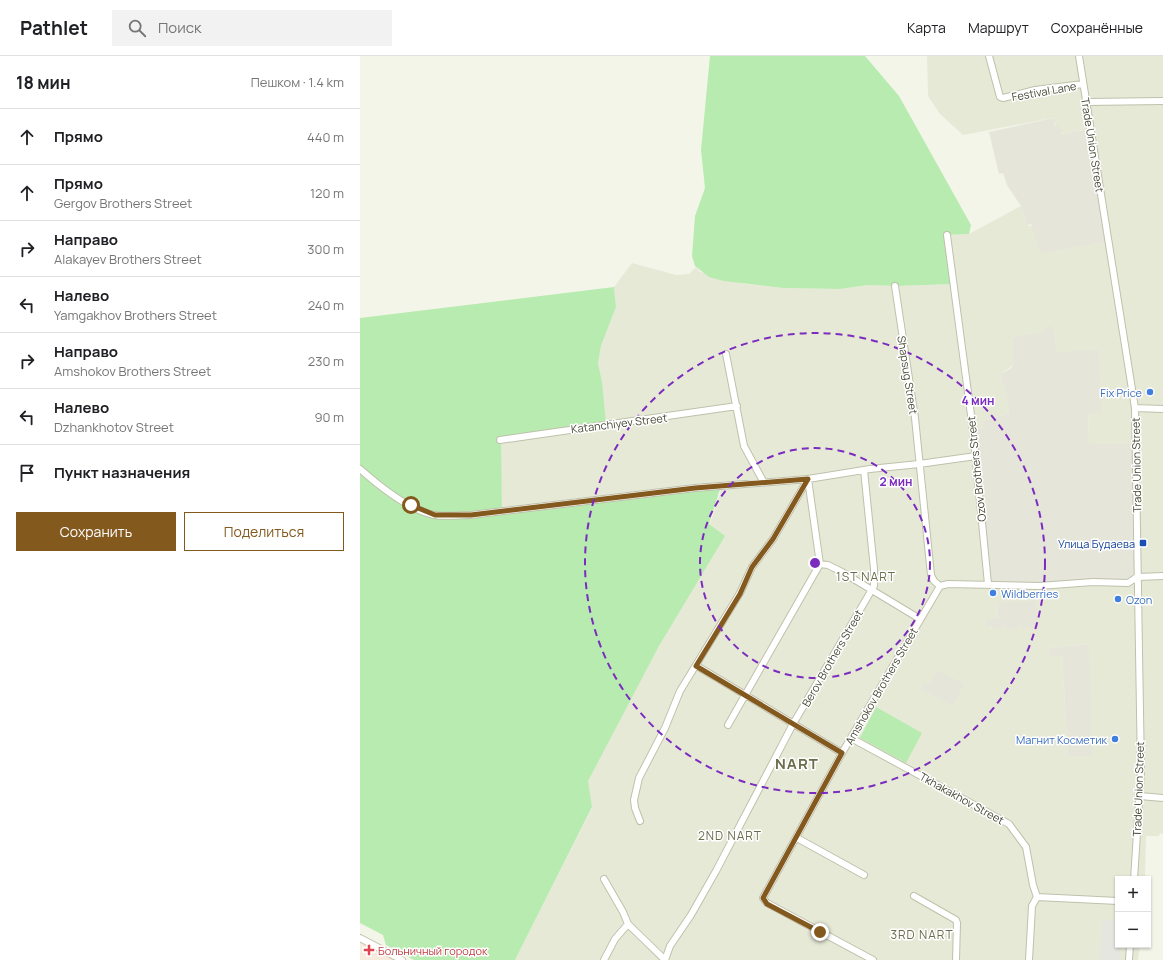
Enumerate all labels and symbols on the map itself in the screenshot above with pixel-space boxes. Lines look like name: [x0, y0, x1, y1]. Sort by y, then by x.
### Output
street label: Festival Lane: [1011, 78, 1078, 104]
street label: Trade Union Street: [1078, 97, 1108, 193]
street label: Shapsug Street: [894, 335, 922, 415]
place label: Fix Price: [1100, 385, 1143, 400]
marker: Fix Price: [1145, 387, 1155, 397]
text: 4 мин: [961, 392, 995, 409]
street label: Katanchiyev Street: [570, 410, 668, 436]
street label: Ozov Brothers Street: [963, 416, 989, 522]
street label: Trade Union Street: [1128, 417, 1144, 513]
text: 2 мин: [879, 473, 913, 490]
route start: [402, 496, 420, 514]
place label: Улица Будаева: [1058, 536, 1135, 551]
marker: Улица Будаева: [1138, 538, 1148, 548]
centre of rings: [808, 556, 822, 570]
district label: 1ST NART: [836, 568, 896, 585]
place label: Wildberries: [1001, 586, 1059, 601]
marker: Wildberries: [988, 588, 998, 598]
place label: Ozon: [1126, 592, 1152, 607]
marker: Ozon: [1113, 594, 1123, 604]
street label: Berov Brothers Street: [798, 607, 866, 709]
street label: Amshokov Brothers Street: [841, 625, 921, 747]
place label: Магнит Косметик: [1016, 732, 1108, 747]
marker: Магнит Косметик: [1110, 734, 1120, 744]
street label: Trade Union Street: [1129, 741, 1147, 837]
district label: NART: [775, 753, 819, 774]
street label: Tkhakakhov Street: [917, 769, 1007, 827]
district label: 2ND NART: [698, 827, 762, 844]
route end: [811, 923, 829, 941]
district label: 3RD NART: [890, 926, 954, 943]
place label: Больничный городок: [378, 943, 488, 958]
marker: Больничный городок: [363, 944, 375, 956]

